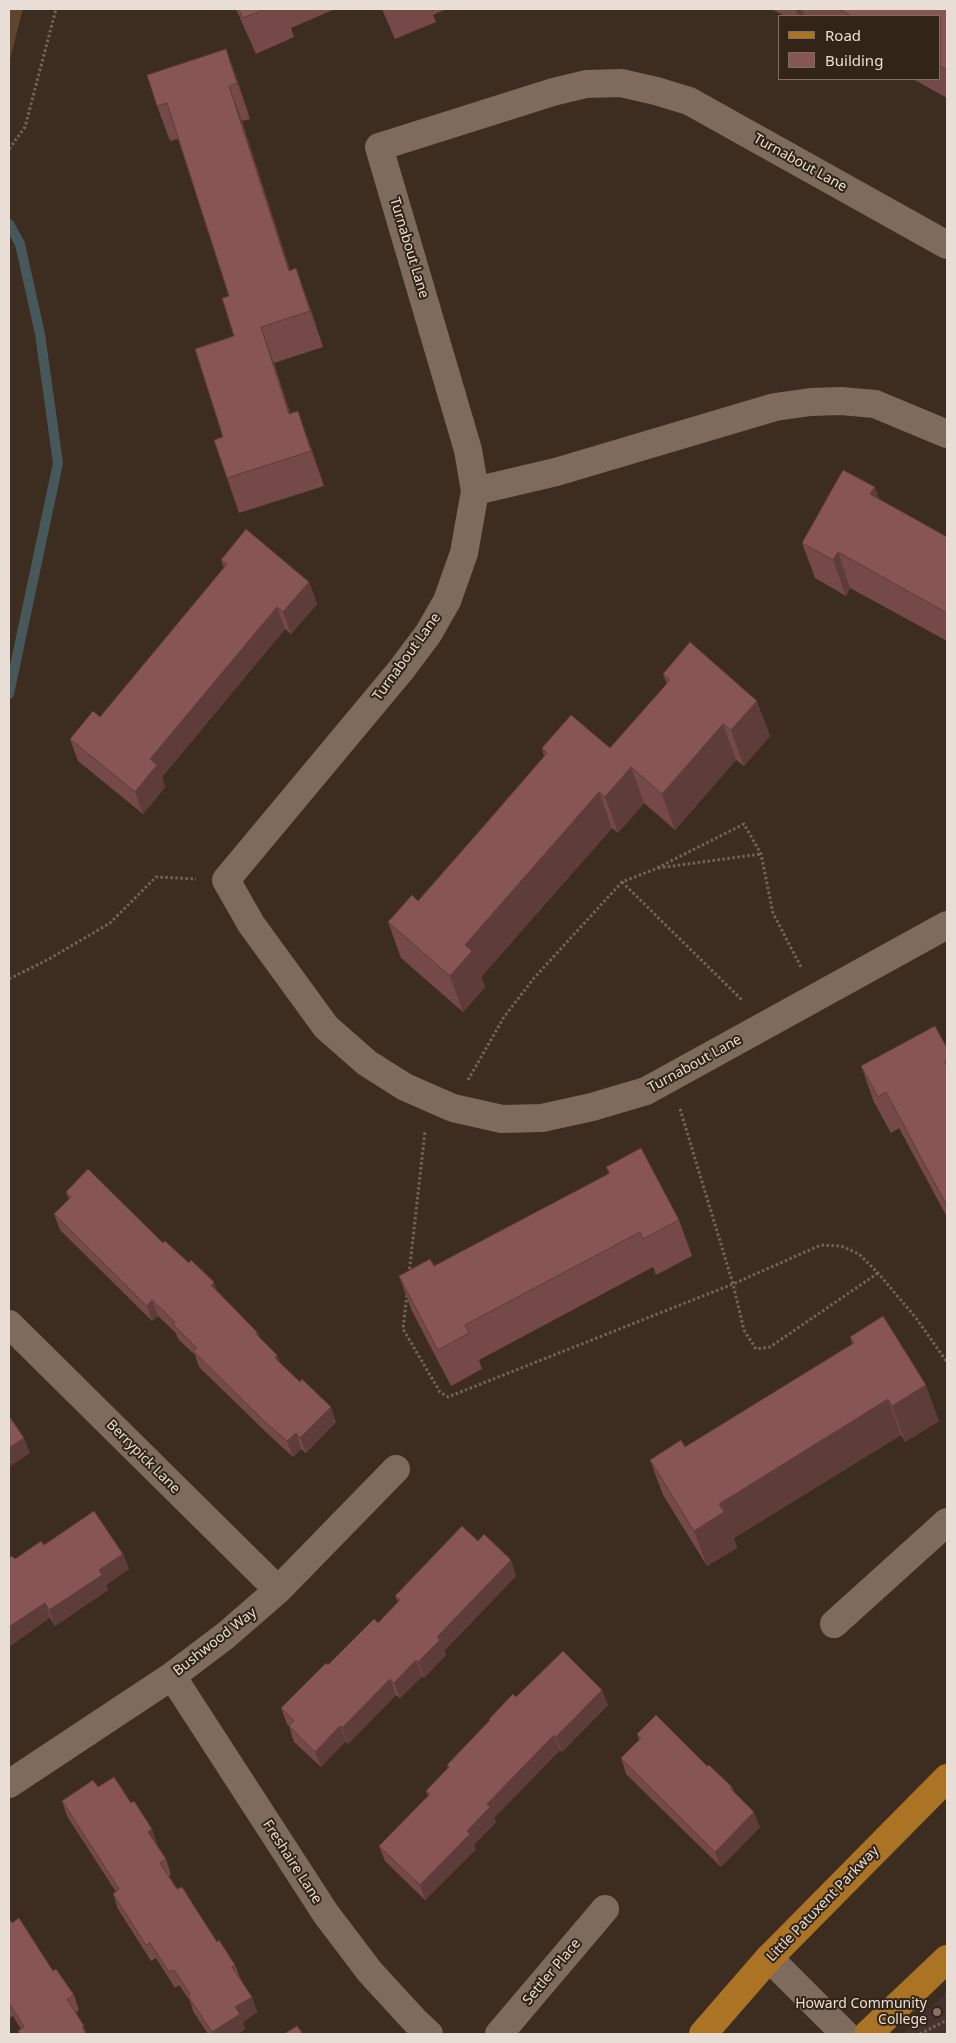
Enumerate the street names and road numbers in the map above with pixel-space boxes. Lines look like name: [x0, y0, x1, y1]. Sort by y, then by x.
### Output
street label: Turnabout Lane: [750, 130, 850, 196]
street label: Turnabout Lane: [386, 196, 432, 300]
street label: Turnabout Lane: [370, 610, 444, 704]
street label: Turnabout Lane: [645, 1031, 745, 1097]
street label: Berrypick Lane: [103, 1417, 183, 1497]
street label: Bushwood Way: [170, 1604, 260, 1680]
street label: Freshaire Lane: [259, 1817, 325, 1907]
street label: Little Patuxent Parkway: [763, 1843, 883, 1965]
street label: Settler Place: [519, 1936, 585, 2008]

